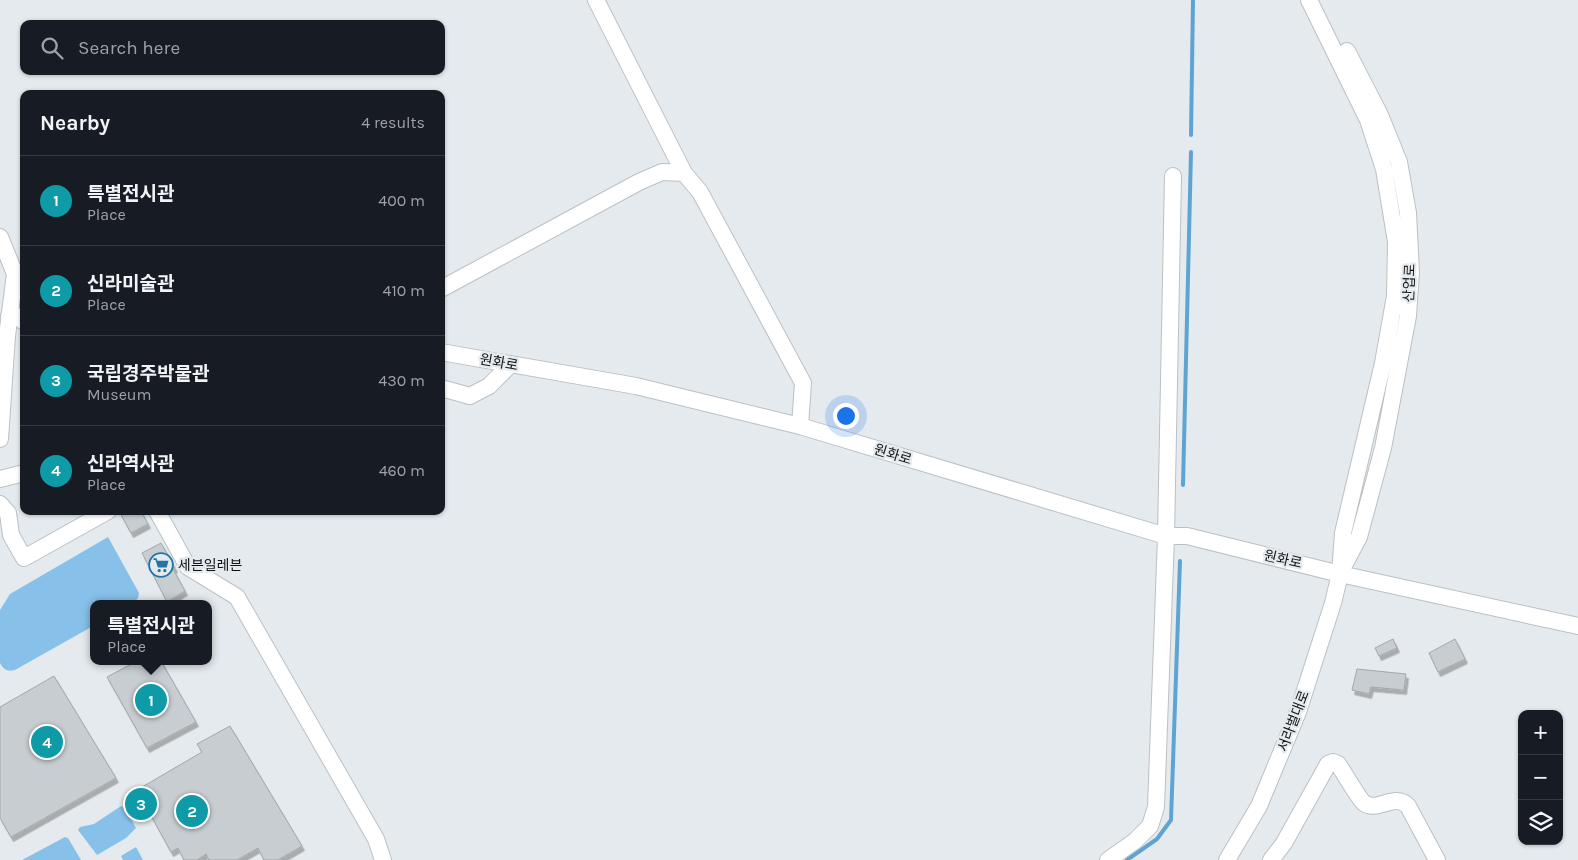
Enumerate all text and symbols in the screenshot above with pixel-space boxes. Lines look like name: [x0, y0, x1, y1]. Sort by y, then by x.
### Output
search box: [20, 20, 445, 75]
icon: search: [38, 34, 66, 62]
text: Search here: [78, 37, 180, 59]
text: Nearby: [40, 111, 110, 135]
text: 4 results: [361, 113, 425, 132]
text: 특별전시관: [87, 183, 174, 205]
text: 1: [53, 191, 59, 210]
text: 400 m: [378, 191, 425, 210]
text: Place: [87, 205, 126, 224]
street label: 산업로: [1400, 263, 1419, 303]
text: 신라미술관: [87, 273, 174, 295]
text: 2: [51, 281, 61, 300]
text: 410 m: [383, 281, 425, 300]
text: Place: [87, 295, 126, 314]
street label: 원화로: [478, 351, 520, 374]
text: 국립경주박물관: [87, 363, 209, 385]
text: 3: [51, 371, 61, 390]
text: 430 m: [378, 371, 425, 390]
text: Museum: [87, 385, 152, 404]
your location: [833, 403, 859, 429]
street label: 원화로: [872, 441, 914, 468]
text: 신라역사관: [87, 453, 174, 475]
text: 4: [51, 461, 61, 480]
text: 460 m: [379, 461, 425, 480]
text: Place: [87, 475, 126, 494]
street label: 원화로: [1262, 547, 1304, 572]
supermarket icon: 세븐일레븐: [148, 552, 174, 578]
place label: 세븐일레븐: [178, 557, 243, 574]
popup: [90, 600, 212, 665]
text: 특별전시관: [107, 615, 195, 637]
text: Place: [107, 637, 146, 656]
pin: 1: [135, 681, 167, 719]
street label: 서라벌대로: [1274, 688, 1313, 754]
map controls: [1518, 710, 1563, 845]
button: +: [1518, 710, 1563, 755]
pin: 4: [31, 723, 63, 761]
button: −: [1518, 755, 1563, 800]
pin: 3: [125, 785, 157, 823]
pin: 2: [176, 792, 208, 830]
button: layers: [1518, 800, 1563, 845]

